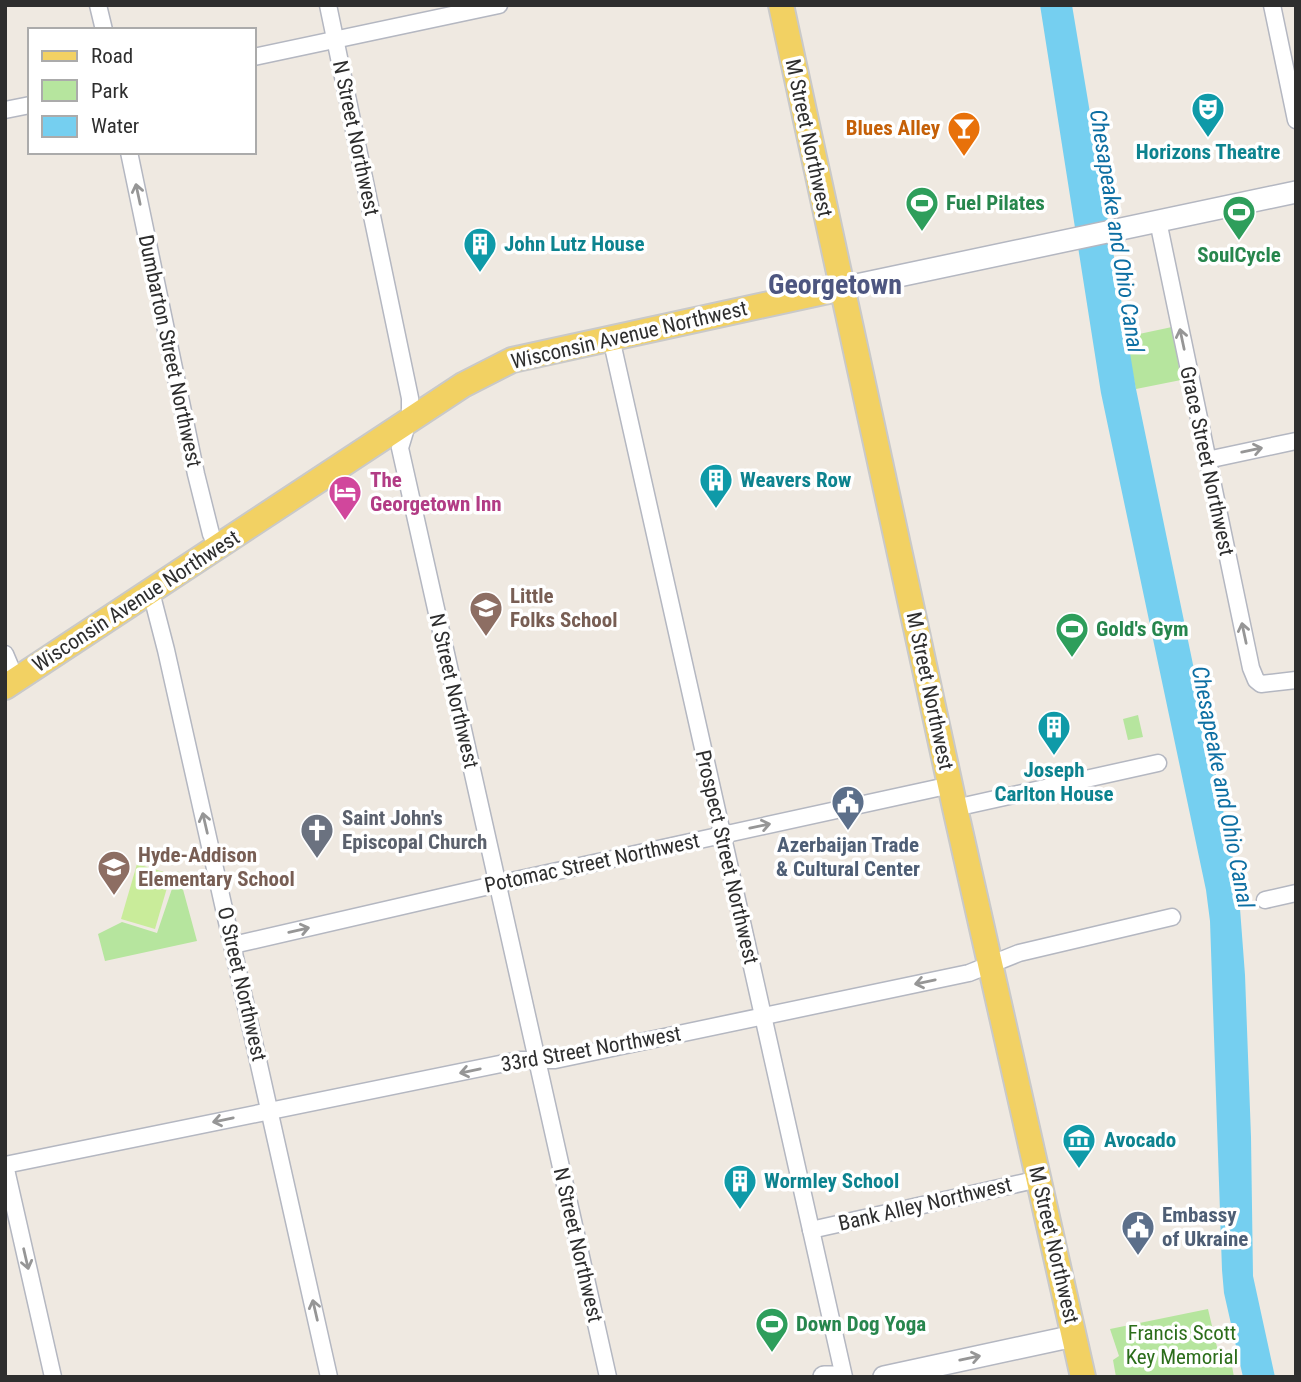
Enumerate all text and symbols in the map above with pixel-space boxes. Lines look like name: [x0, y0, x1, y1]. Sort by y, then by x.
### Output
legend: [28, 28, 256, 154]
text: Road: [91, 44, 133, 68]
street label: M Street Northwest: [781, 57, 837, 219]
street label: N Street Northwest: [328, 58, 384, 218]
text: Park: [91, 79, 129, 103]
theatre icon: Horizons Theatre: [1189, 90, 1227, 139]
water label: Chesapeake and Ohio Canal: [1084, 108, 1149, 355]
bar icon: Blues Alley: [945, 109, 983, 158]
text: Water: [91, 114, 139, 138]
place label: Blues Alley: [846, 116, 941, 140]
place label: Horizons Theatre: [1136, 140, 1280, 164]
one-way arrow: [130, 183, 144, 206]
sports icon: Fuel Pilates: [903, 184, 941, 233]
place label: Fuel Pilates: [946, 191, 1045, 215]
sports icon: SoulCycle: [1220, 193, 1258, 242]
building icon: John Lutz House: [461, 225, 499, 274]
place label: John Lutz House: [504, 232, 645, 256]
street label: Dumbarton Street Northwest: [134, 233, 206, 469]
place label: SoulCycle: [1197, 243, 1281, 267]
district label: Georgetown: [768, 268, 902, 301]
street label: Wisconsin Avenue Northwest: [509, 296, 749, 374]
one-way arrow: [1174, 328, 1188, 351]
street label: Grace Street Northwest: [1175, 364, 1239, 558]
one-way arrow: [1240, 443, 1263, 457]
building icon: Weavers Row: [697, 461, 735, 510]
place label: The Georgetown Inn: [370, 468, 502, 516]
place label: Weavers Row: [740, 468, 851, 492]
hotel icon: The Georgetown Inn: [326, 473, 364, 522]
street label: Wisconsin Avenue Northwest: [28, 525, 244, 677]
place label: Little Folks School: [510, 584, 617, 632]
school or university icon: Little Folks School: [467, 589, 505, 638]
street label: M Street Northwest: [902, 610, 958, 772]
sports icon: Gold's Gym: [1053, 610, 1091, 659]
street label: N Street Northwest: [425, 611, 483, 771]
place label: Gold's Gym: [1096, 617, 1189, 641]
one-way arrow: [1236, 622, 1250, 645]
water label: Chesapeake and Ohio Canal: [1186, 664, 1259, 911]
building icon: Joseph Carlton House: [1035, 708, 1073, 757]
street label: Prospect Street Northwest: [691, 748, 763, 966]
place label: Joseph Carlton House: [994, 758, 1114, 806]
public building icon: Azerbaijan Trade & Cultural Center: [829, 783, 867, 832]
place label: Saint John's Episcopal Church: [342, 806, 487, 854]
church icon: Saint John's Episcopal Church: [298, 811, 336, 860]
one-way arrow: [198, 812, 212, 835]
one-way arrow: [749, 819, 771, 832]
street label: Potomac Street Northwest: [482, 828, 702, 898]
place label: Azerbaijan Trade & Cultural Center: [776, 833, 920, 881]
place label: Hyde-Addison Elementary School: [138, 843, 295, 891]
school or university icon: Hyde-Addison Elementary School: [95, 848, 133, 897]
street label: O Street Northwest: [213, 905, 271, 1063]
one-way arrow: [288, 922, 310, 935]
one-way arrow: [914, 976, 937, 990]
street label: 33rd Street Northwest: [499, 1021, 683, 1077]
one-way arrow: [459, 1064, 482, 1078]
one-way arrow: [212, 1114, 235, 1128]
museum icon: Avocado: [1060, 1121, 1098, 1170]
place label: Avocado: [1104, 1128, 1176, 1152]
building icon: Wormley School: [721, 1162, 759, 1211]
street label: M Street Northwest: [1024, 1164, 1084, 1326]
street label: N Street Northwest: [549, 1165, 607, 1325]
place label: Wormley School: [764, 1169, 899, 1193]
street label: Bank Alley Northwest: [836, 1172, 1014, 1236]
place label: Embassy of Ukraine: [1162, 1203, 1248, 1251]
public building icon: Embassy of Ukraine: [1119, 1208, 1157, 1257]
one-way arrow: [20, 1247, 34, 1270]
one-way arrow: [307, 1299, 321, 1322]
sports icon: Down Dog Yoga: [753, 1305, 791, 1354]
place label: Down Dog Yoga: [796, 1312, 926, 1336]
park label: Francis Scott Key Memorial: [1126, 1321, 1238, 1369]
one-way arrow: [958, 1351, 981, 1365]

